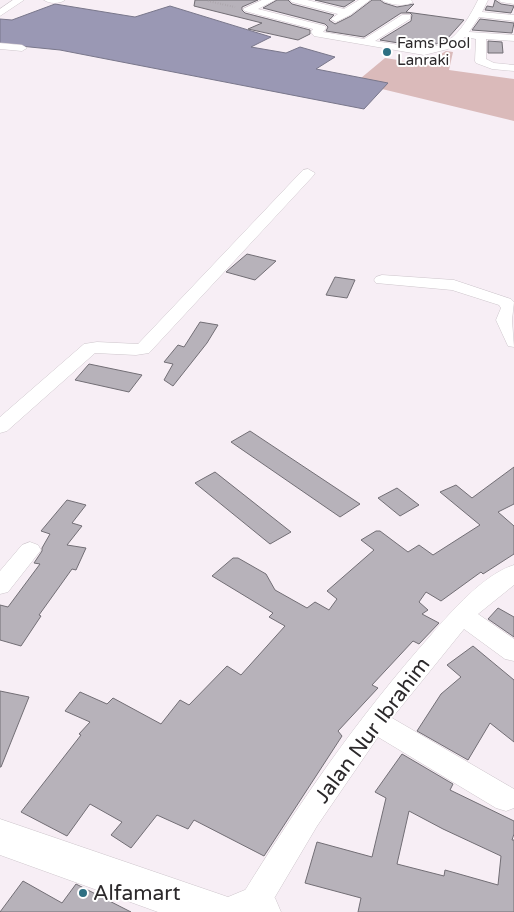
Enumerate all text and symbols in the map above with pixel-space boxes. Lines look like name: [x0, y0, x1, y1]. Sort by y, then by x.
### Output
place label: Fams Pool Lanraki: [397, 34, 470, 69]
marker: Fams Pool Lanraki: [381, 46, 393, 58]
street label: Jalan Nur Ibrahim: [309, 653, 435, 808]
place label: Alfamart: [93, 881, 180, 906]
marker: Alfamart: [77, 887, 89, 899]

